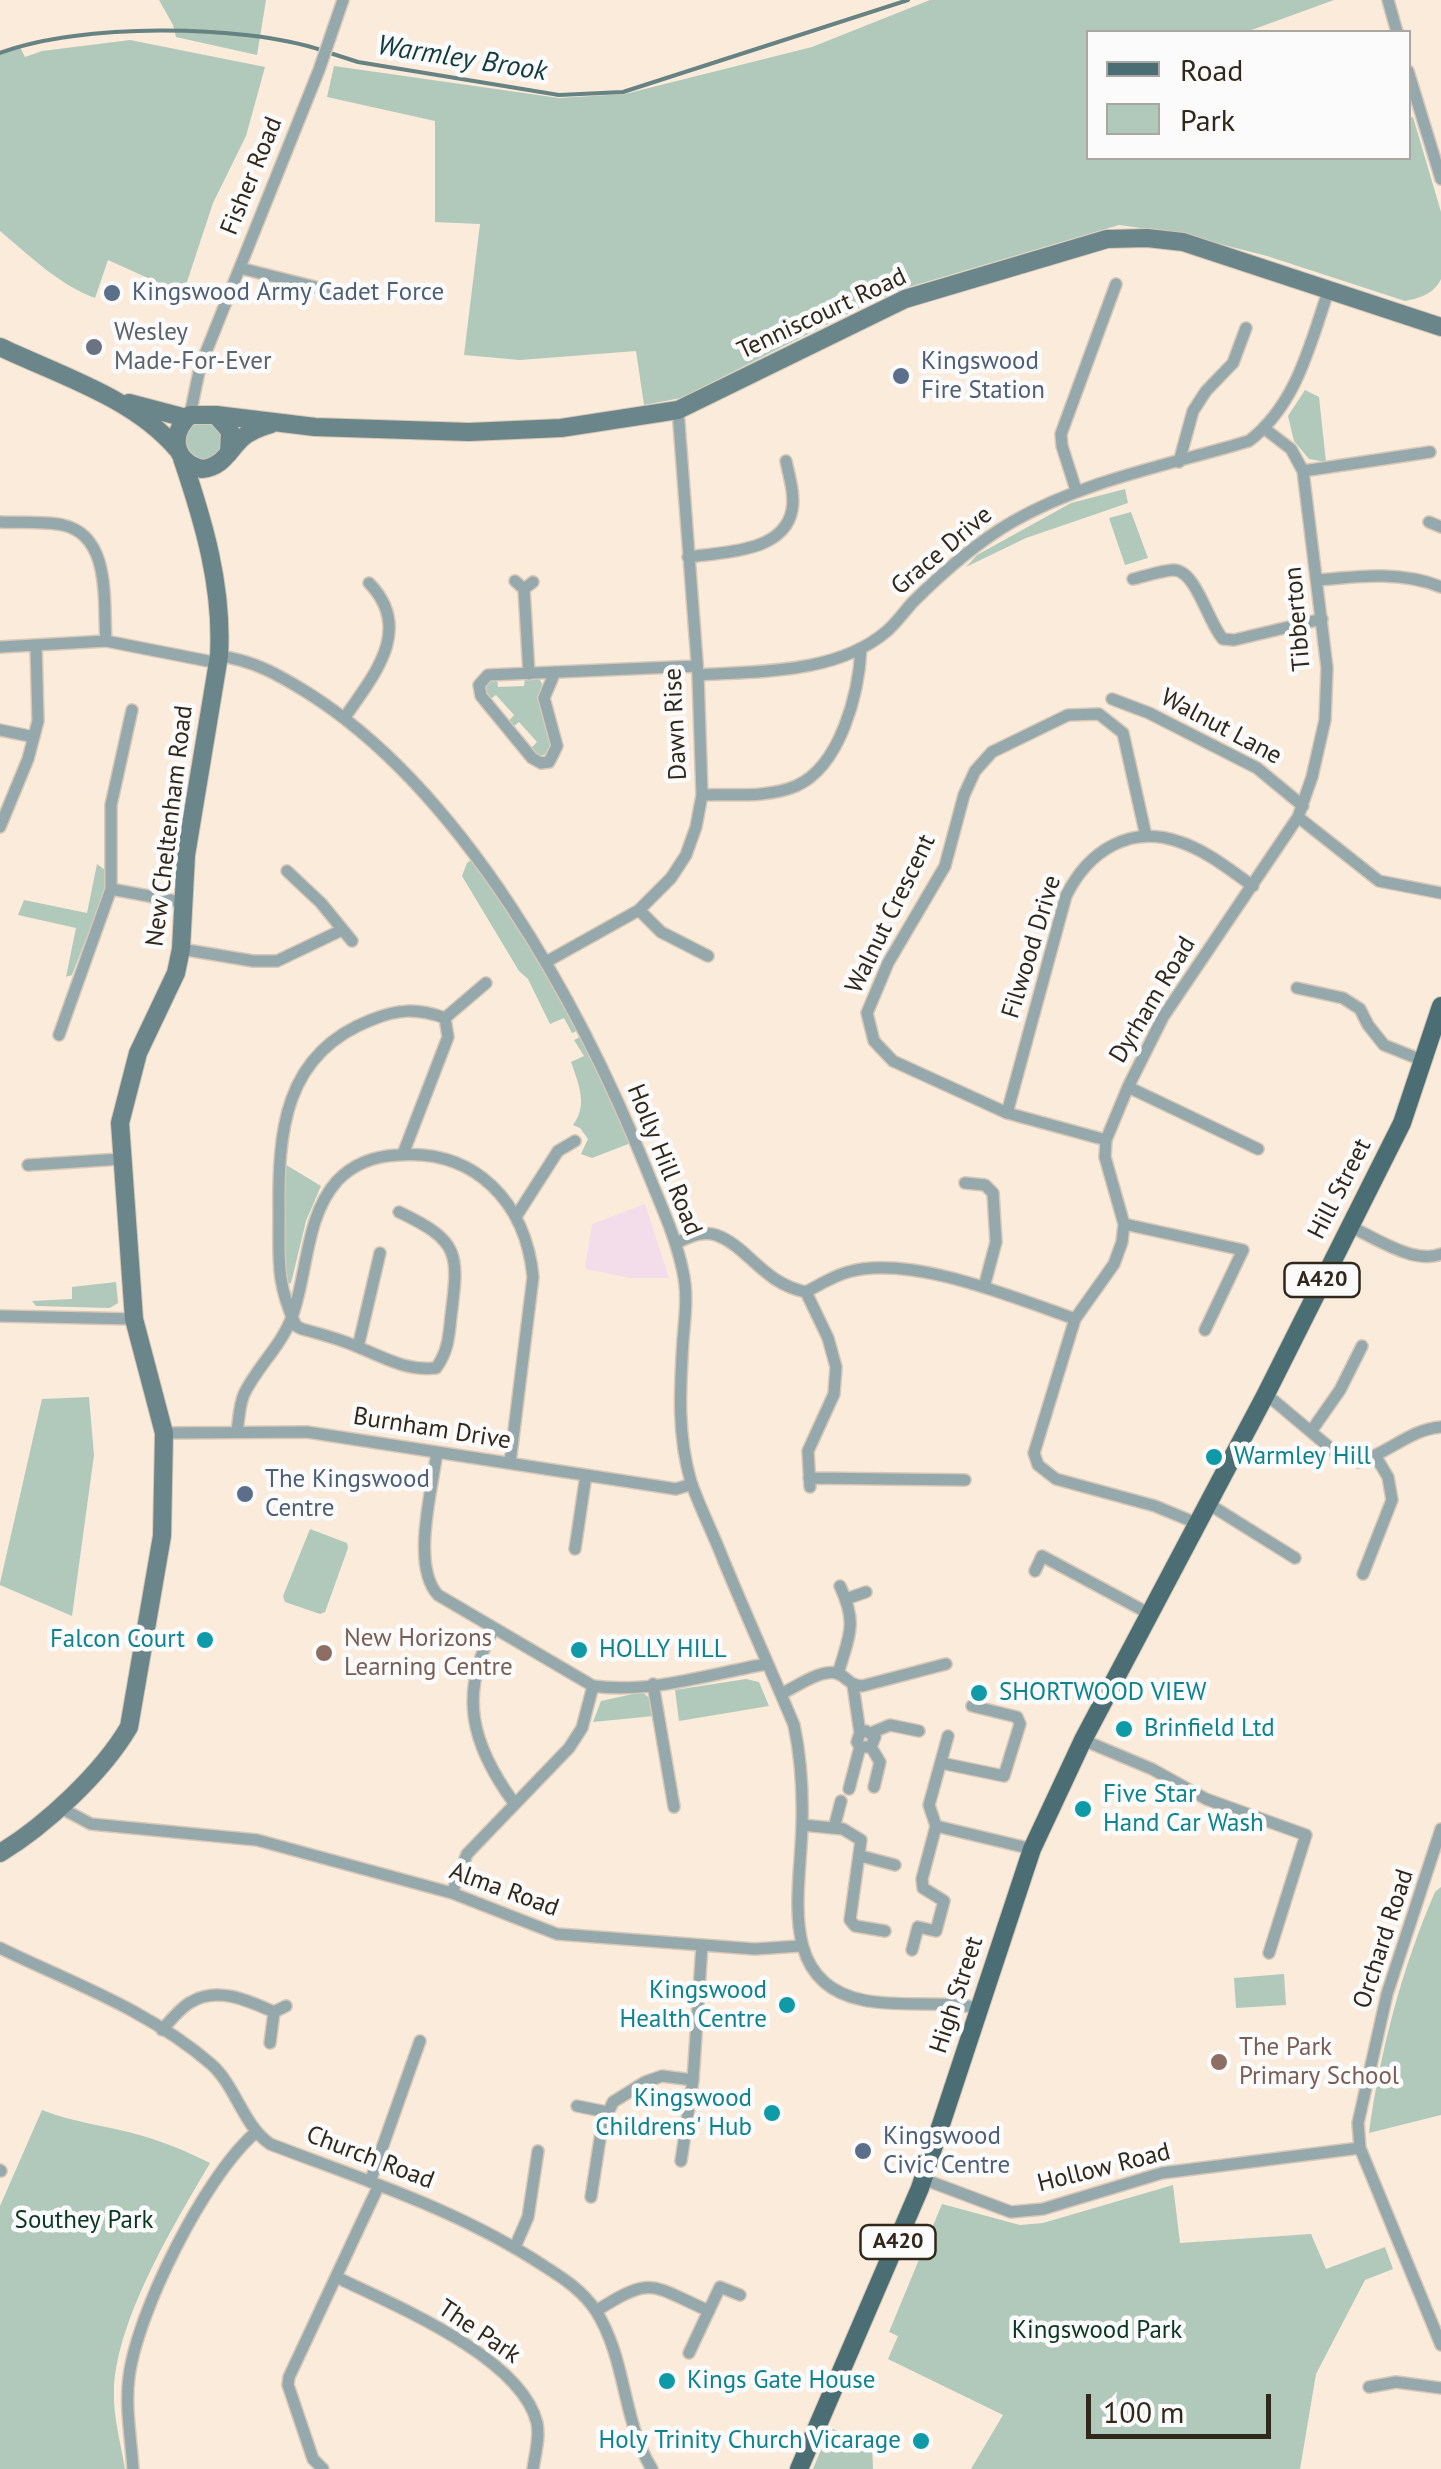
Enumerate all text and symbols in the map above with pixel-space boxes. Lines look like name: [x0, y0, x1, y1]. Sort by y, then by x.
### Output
water label: Warmley Brook: [375, 29, 549, 89]
legend: [1086, 30, 1411, 160]
text: Road: [1180, 50, 1244, 89]
text: Park: [1180, 100, 1235, 139]
street label: Fisher Road: [215, 113, 289, 239]
street label: Tenniscourt Road: [733, 262, 911, 366]
place label: Kingswood Army Cadet Force: [132, 278, 444, 308]
marker: Kingswood Army Cadet Force: [101, 282, 123, 304]
place label: Wesley Made-For-Ever: [114, 318, 272, 377]
marker: Wesley Made-For-Ever: [83, 336, 105, 358]
place label: Kingswood Fire Station: [921, 347, 1045, 406]
marker: Kingswood Fire Station: [890, 365, 912, 387]
street label: Grace Drive: [886, 500, 998, 602]
street label: Tibberton: [1278, 565, 1318, 673]
street label: Dawn Rise: [658, 667, 694, 781]
street label: Walnut Lane: [1155, 683, 1287, 771]
street label: New Cheltenham Road: [140, 704, 200, 948]
street label: Walnut Crescent: [840, 830, 942, 998]
street label: Filwood Drive: [996, 872, 1068, 1022]
street label: Dyrham Road: [1104, 931, 1202, 1069]
street label: Holly Hill Road: [620, 1080, 708, 1240]
street label: Hill Street: [1302, 1134, 1378, 1244]
road number: A420: [1284, 1263, 1360, 1297]
street label: Burnham Drive: [351, 1402, 513, 1456]
place label: Warmley Hill: [1234, 1442, 1371, 1472]
marker: Warmley Hill: [1203, 1446, 1225, 1468]
place label: The Kingswood Centre: [265, 1465, 430, 1524]
marker: The Kingswood Centre: [234, 1483, 256, 1505]
place label: New Horizons Learning Centre: [344, 1624, 513, 1683]
place label: Falcon Court: [50, 1625, 185, 1655]
marker: Falcon Court: [194, 1629, 216, 1651]
place label: HOLLY HILL: [599, 1635, 727, 1665]
marker: HOLLY HILL: [568, 1639, 590, 1661]
marker: New Horizons Learning Centre: [313, 1642, 335, 1664]
place label: SHORTWOOD VIEW: [999, 1678, 1206, 1708]
marker: SHORTWOOD VIEW: [968, 1682, 990, 1704]
place label: Brinfield Ltd: [1144, 1714, 1275, 1744]
marker: Brinfield Ltd: [1113, 1718, 1135, 1740]
place label: Five Star Hand Car Wash: [1103, 1780, 1264, 1839]
marker: Five Star Hand Car Wash: [1072, 1798, 1094, 1820]
street label: Alma Road: [445, 1856, 563, 1924]
street label: Orchard Road: [1347, 1866, 1421, 2012]
street label: High Street: [924, 1933, 990, 2057]
place label: Kingswood Health Centre: [620, 1976, 767, 2035]
marker: Kingswood Health Centre: [776, 1994, 798, 2016]
place label: The Park Primary School: [1239, 2033, 1399, 2092]
marker: The Park Primary School: [1208, 2051, 1230, 2073]
place label: Kingswood Childrens' Hub: [595, 2084, 752, 2143]
marker: Kingswood Childrens' Hub: [761, 2102, 783, 2124]
street label: Church Road: [302, 2120, 438, 2196]
place label: Kingswood Civic Centre: [883, 2122, 1010, 2181]
street label: Hollow Road: [1034, 2137, 1174, 2199]
marker: Kingswood Civic Centre: [852, 2140, 874, 2162]
park label: Southey Park: [15, 2206, 153, 2236]
road number: A420: [860, 2225, 936, 2259]
street label: The Park: [432, 2294, 526, 2370]
park label: Kingswood Park: [1012, 2316, 1182, 2346]
place label: Kings Gate House: [687, 2366, 875, 2396]
marker: Kings Gate House: [656, 2370, 678, 2392]
scale bar: [1091, 2374, 1276, 2436]
text: 100 m: [1103, 2392, 1184, 2431]
place label: Holy Trinity Church Vicarage: [598, 2426, 901, 2456]
marker: Holy Trinity Church Vicarage: [910, 2430, 932, 2452]

